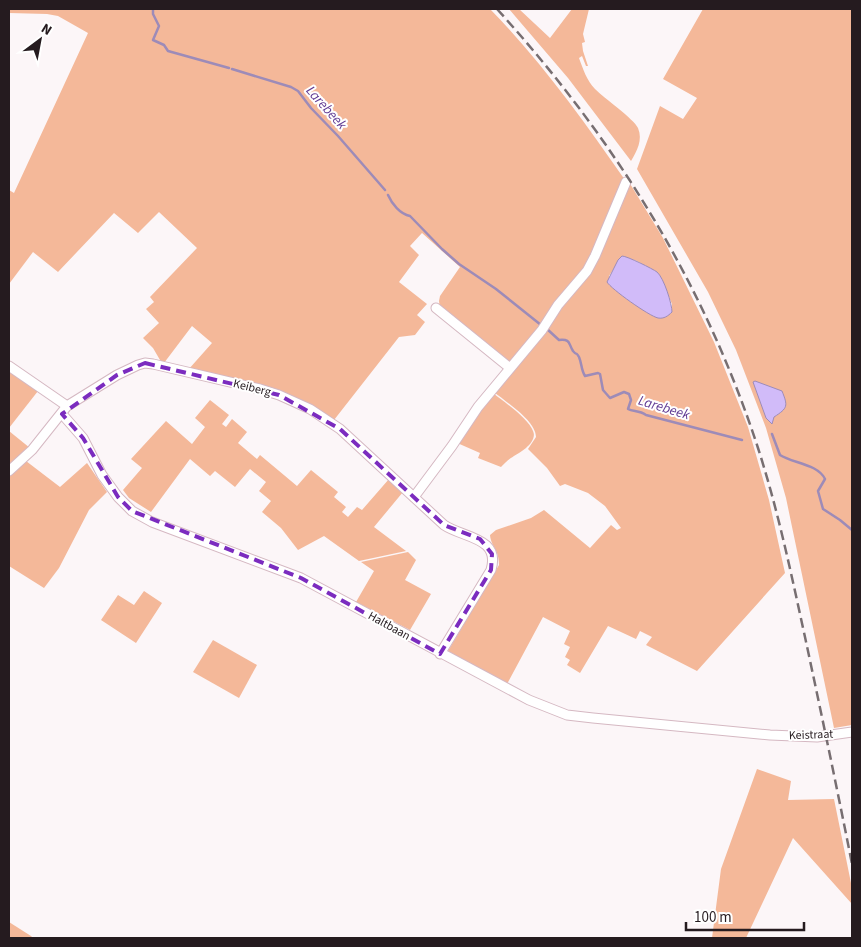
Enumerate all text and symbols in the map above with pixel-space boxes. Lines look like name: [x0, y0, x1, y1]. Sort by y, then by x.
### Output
north arrow: [15, 15, 65, 65]
text: N: [37, 19, 56, 41]
water label: Larebeek: [301, 82, 351, 135]
street label: Keiberg: [231, 375, 273, 401]
water label: Larebeek: [636, 391, 692, 425]
street label: Haltbaan: [365, 607, 413, 645]
street label: Keistraat: [788, 726, 834, 744]
scale bar: [686, 900, 804, 932]
text: 100 m: [694, 907, 732, 928]

